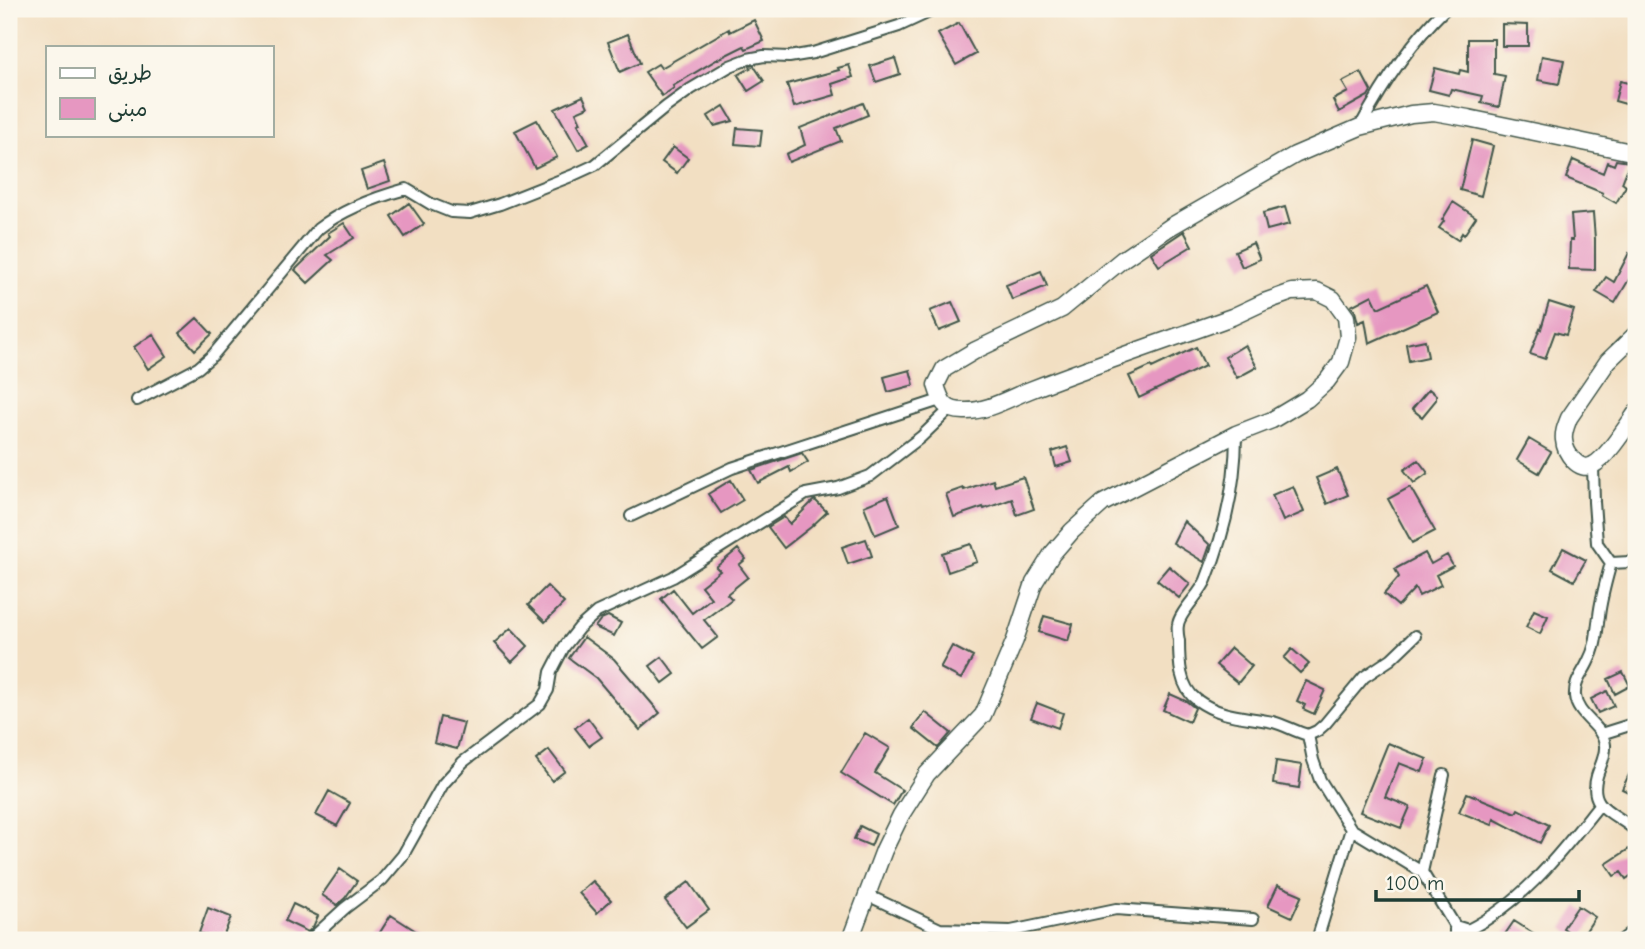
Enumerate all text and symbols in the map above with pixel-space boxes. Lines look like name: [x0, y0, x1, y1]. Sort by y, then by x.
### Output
legend: [46, 46, 273, 136]
text: طريق: [108, 61, 152, 85]
text: مبنى: [108, 97, 147, 123]
scale bar: [1376, 858, 1578, 902]
text: 100 m: [1386, 871, 1444, 895]

